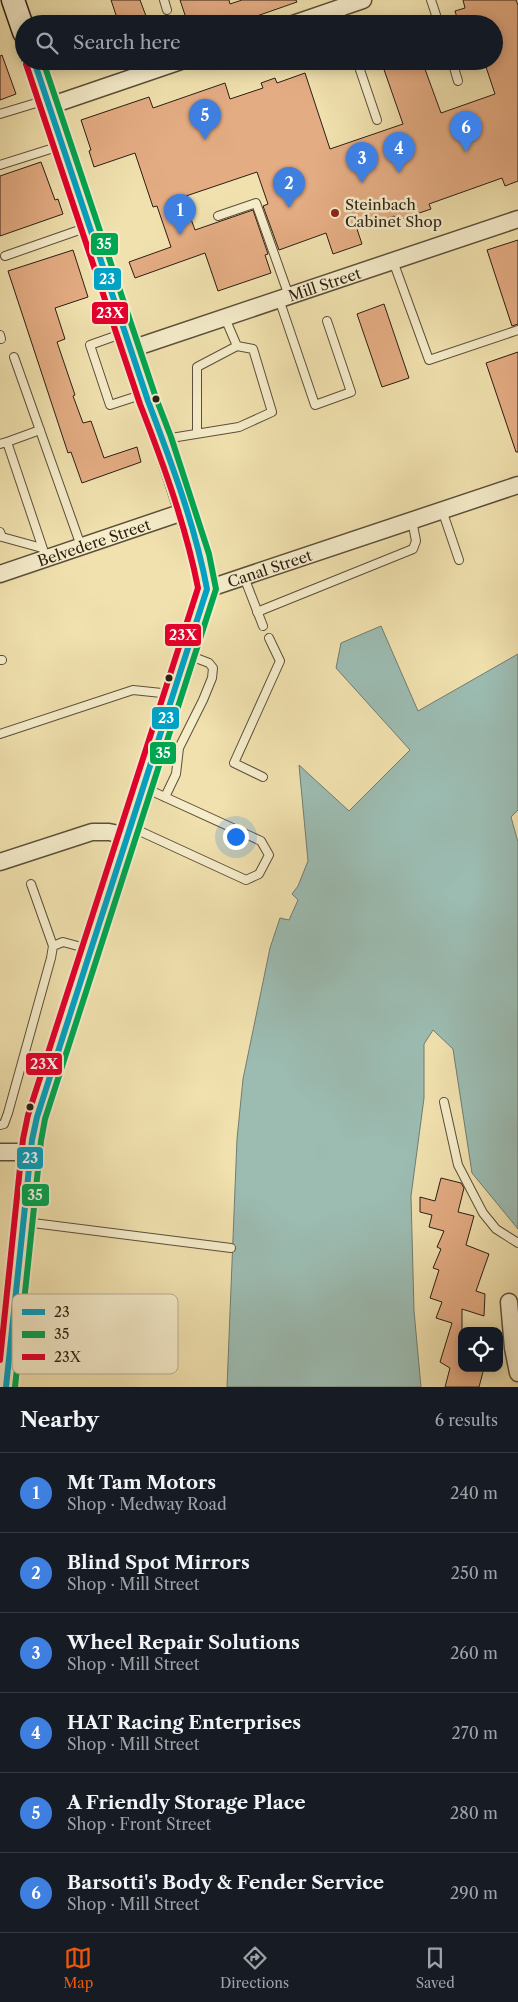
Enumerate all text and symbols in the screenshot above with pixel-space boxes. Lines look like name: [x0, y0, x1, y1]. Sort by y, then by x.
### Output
search box: [15, 15, 503, 70]
icon: search: [33, 29, 61, 57]
text: Search here: [73, 31, 181, 54]
pin: 5: [189, 99, 221, 140]
pin: 6: [450, 111, 482, 152]
pin: 4: [383, 132, 415, 173]
pin: 3: [346, 142, 378, 183]
pin: 2: [273, 167, 305, 208]
pin: 1: [164, 194, 196, 235]
place label: Steinbach Cabinet Shop: [345, 195, 442, 231]
marker: Steinbach Cabinet Shop: [329, 207, 341, 219]
line badge: 35: [90, 232, 119, 256]
text: 35: [96, 235, 112, 253]
street label: Mill Street: [286, 263, 364, 305]
line badge: 23: [93, 267, 122, 291]
text: 23: [99, 270, 115, 288]
line badge: 23X: [91, 301, 129, 325]
text: 23X: [96, 304, 124, 322]
unlabelled marker: [151, 394, 161, 404]
street label: Belvedere Street: [35, 514, 153, 570]
street label: Canal Street: [225, 545, 315, 591]
line badge: 23X: [164, 623, 202, 647]
text: 23X: [169, 626, 197, 644]
unlabelled marker: [164, 673, 174, 683]
line badge: 23: [151, 706, 180, 730]
text: 23: [158, 709, 174, 727]
line badge: 35: [149, 741, 177, 765]
text: 35: [155, 744, 171, 762]
your location: [223, 824, 249, 850]
line badge: 23X: [25, 1052, 63, 1076]
text: 23X: [30, 1055, 58, 1073]
unlabelled marker: [25, 1102, 35, 1112]
line badge: 23: [16, 1146, 44, 1170]
text: 23: [22, 1149, 38, 1167]
line badge: 35: [21, 1183, 50, 1207]
text: 35: [27, 1186, 43, 1204]
legend: [12, 1294, 178, 1374]
text: 23: [54, 1303, 70, 1321]
text: 35: [54, 1325, 69, 1343]
map controls: [458, 1327, 503, 1372]
button: locate: [458, 1327, 503, 1372]
text: 23X: [54, 1348, 82, 1366]
text: Nearby: [20, 1407, 99, 1432]
text: 6 results: [435, 1410, 498, 1430]
text: Mt Tam Motors: [67, 1471, 216, 1494]
text: 1: [32, 1483, 40, 1503]
text: 240 m: [450, 1483, 498, 1503]
text: Shop · Medway Road: [67, 1494, 227, 1514]
text: Blind Spot Mirrors: [67, 1551, 250, 1574]
text: 2: [31, 1563, 41, 1583]
text: 250 m: [451, 1563, 498, 1583]
text: Shop · Mill Street: [67, 1574, 199, 1594]
text: Wheel Repair Solutions: [67, 1631, 300, 1654]
text: 3: [31, 1643, 41, 1663]
text: 260 m: [450, 1643, 498, 1663]
text: Shop · Mill Street: [67, 1654, 199, 1674]
text: HAT Racing Enterprises: [67, 1711, 301, 1734]
text: 4: [31, 1723, 41, 1743]
text: 270 m: [452, 1723, 498, 1743]
text: Shop · Mill Street: [67, 1734, 199, 1754]
text: A Friendly Storage Place: [67, 1791, 305, 1814]
text: 5: [32, 1803, 40, 1823]
text: 280 m: [450, 1803, 498, 1823]
text: Shop · Front Street: [67, 1814, 211, 1834]
text: Barsotti's Body & Fender Service: [67, 1871, 384, 1894]
text: 6: [31, 1883, 41, 1903]
text: 290 m: [450, 1883, 498, 1903]
text: Shop · Mill Street: [67, 1894, 199, 1914]
tab: Map: [63, 1944, 93, 1992]
tab: Directions: [220, 1944, 289, 1992]
tab: Saved: [416, 1944, 455, 1992]

